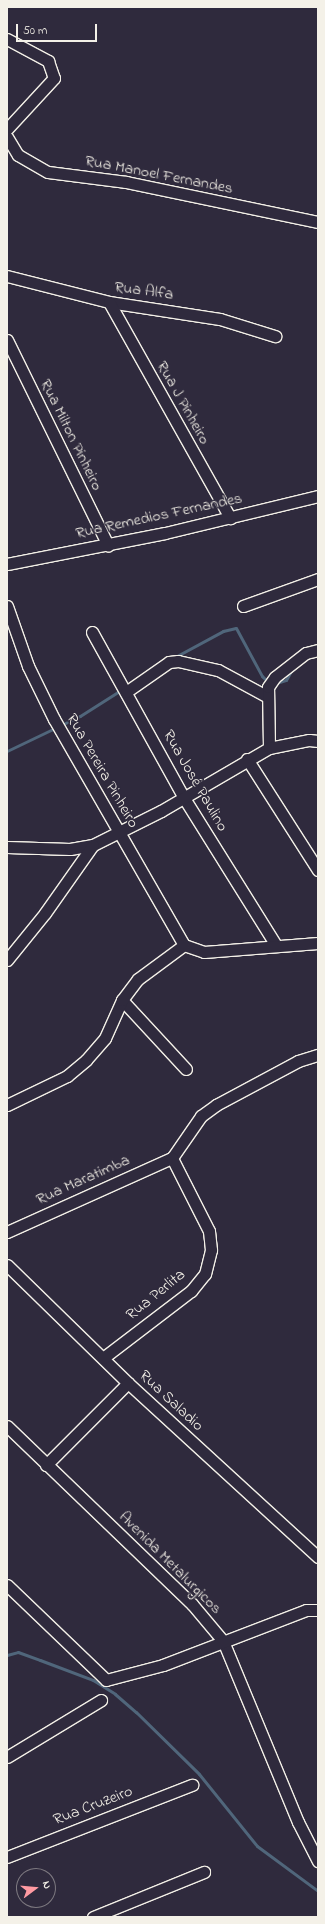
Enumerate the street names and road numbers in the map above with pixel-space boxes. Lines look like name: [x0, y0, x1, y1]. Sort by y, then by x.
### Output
street label: Rua Manoel Fernandes: [83, 151, 235, 199]
street label: Rua Alfa: [113, 277, 175, 305]
street label: Rua J Pinheiro: [152, 358, 214, 448]
street label: Rua Milton Pinheiro: [36, 376, 106, 494]
street label: Rua Remedios Fernandes: [74, 489, 244, 543]
street label: Rua Pereira Pinheiro: [62, 710, 142, 832]
street label: Rua José Paulino: [158, 727, 232, 835]
street label: Rua Maratimba: [33, 1151, 133, 1209]
street label: Rua Perlita: [123, 1265, 189, 1325]
street label: Rua Saladio: [135, 1366, 207, 1436]
street label: Avenida Metalurgicos: [115, 1508, 225, 1618]
street label: Rua Cruzeiro: [51, 1782, 135, 1830]

